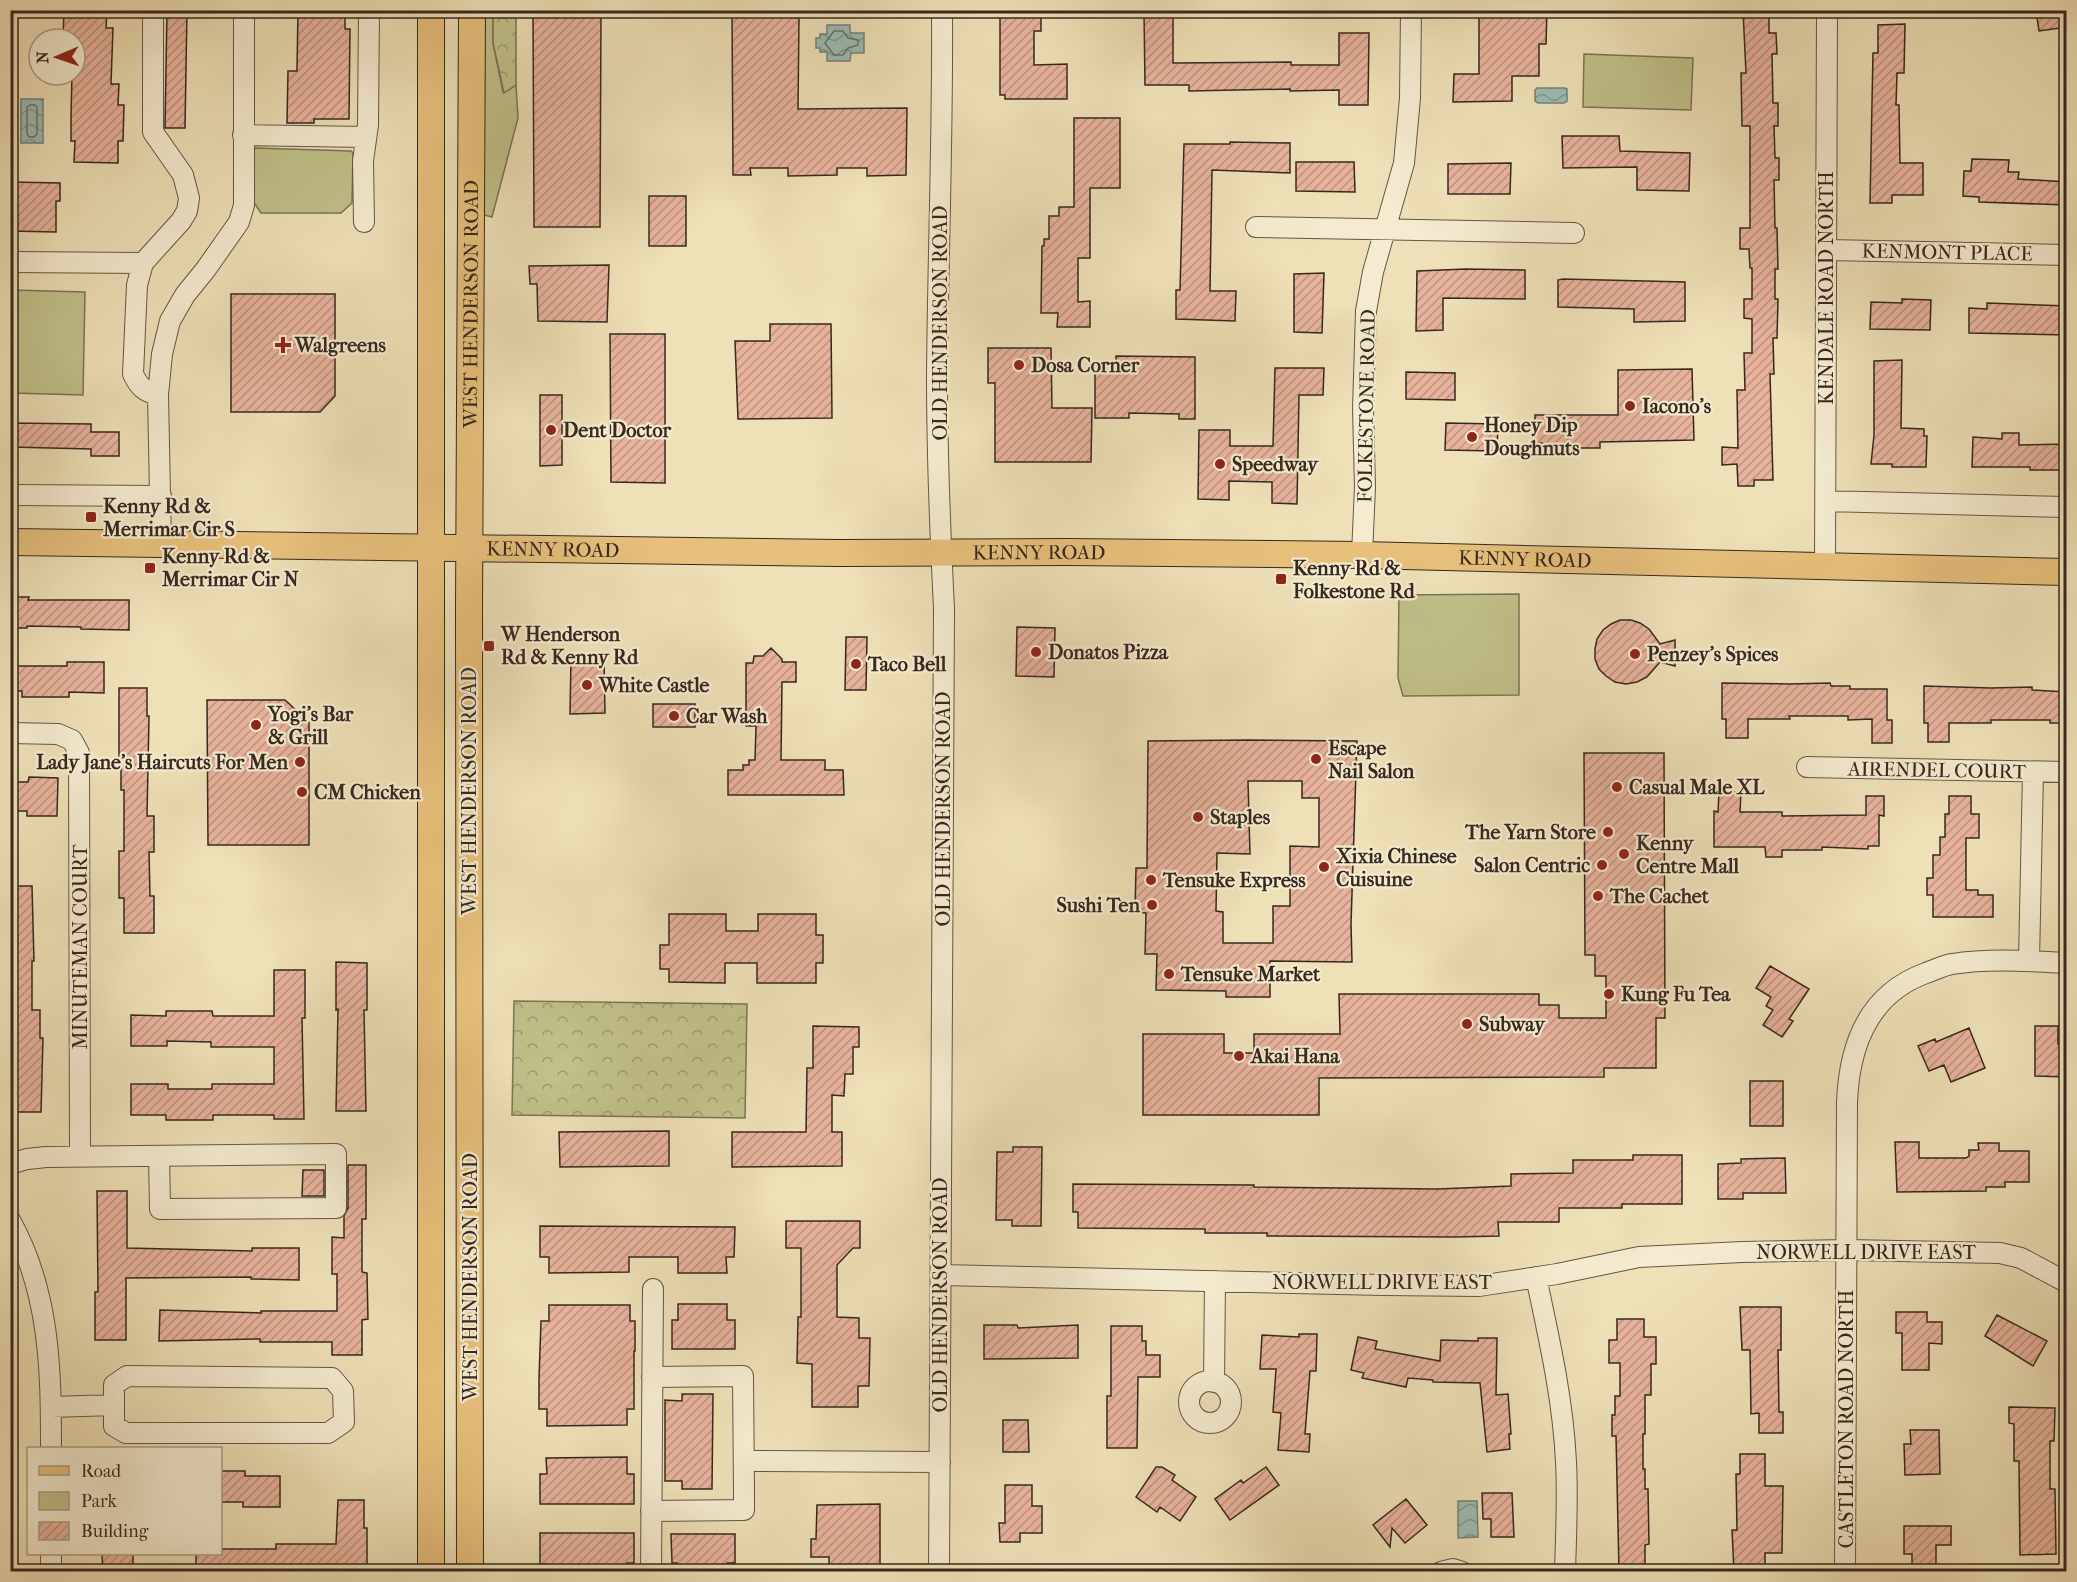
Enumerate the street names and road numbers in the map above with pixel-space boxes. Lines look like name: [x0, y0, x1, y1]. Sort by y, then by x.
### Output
street label: KENDALE ROAD NORTH: [1815, 171, 1838, 405]
street label: WEST HENDERSON ROAD: [459, 180, 483, 429]
street label: OLD HENDERSON ROAD: [929, 205, 952, 441]
street label: KENMONT PLACE: [1861, 240, 2033, 265]
street label: FOLKESTONE ROAD: [1353, 309, 1380, 503]
street label: KENNY ROAD: [486, 537, 620, 562]
street label: KENNY ROAD: [972, 541, 1106, 564]
street label: KENNY ROAD: [1458, 546, 1592, 573]
street label: WEST HENDERSON ROAD: [458, 667, 481, 916]
street label: OLD HENDERSON ROAD: [932, 691, 955, 927]
street label: AIRENDEL COURT: [1847, 757, 2027, 784]
street label: MINUTEMAN COURT: [69, 844, 92, 1050]
street label: WEST HENDERSON ROAD: [459, 1153, 482, 1402]
street label: OLD HENDERSON ROAD: [929, 1177, 952, 1413]
street label: NORWELL DRIVE EAST: [1756, 1241, 1976, 1264]
street label: NORWELL DRIVE EAST: [1272, 1271, 1492, 1294]
street label: CASTLETON ROAD NORTH: [1835, 1289, 1858, 1548]

